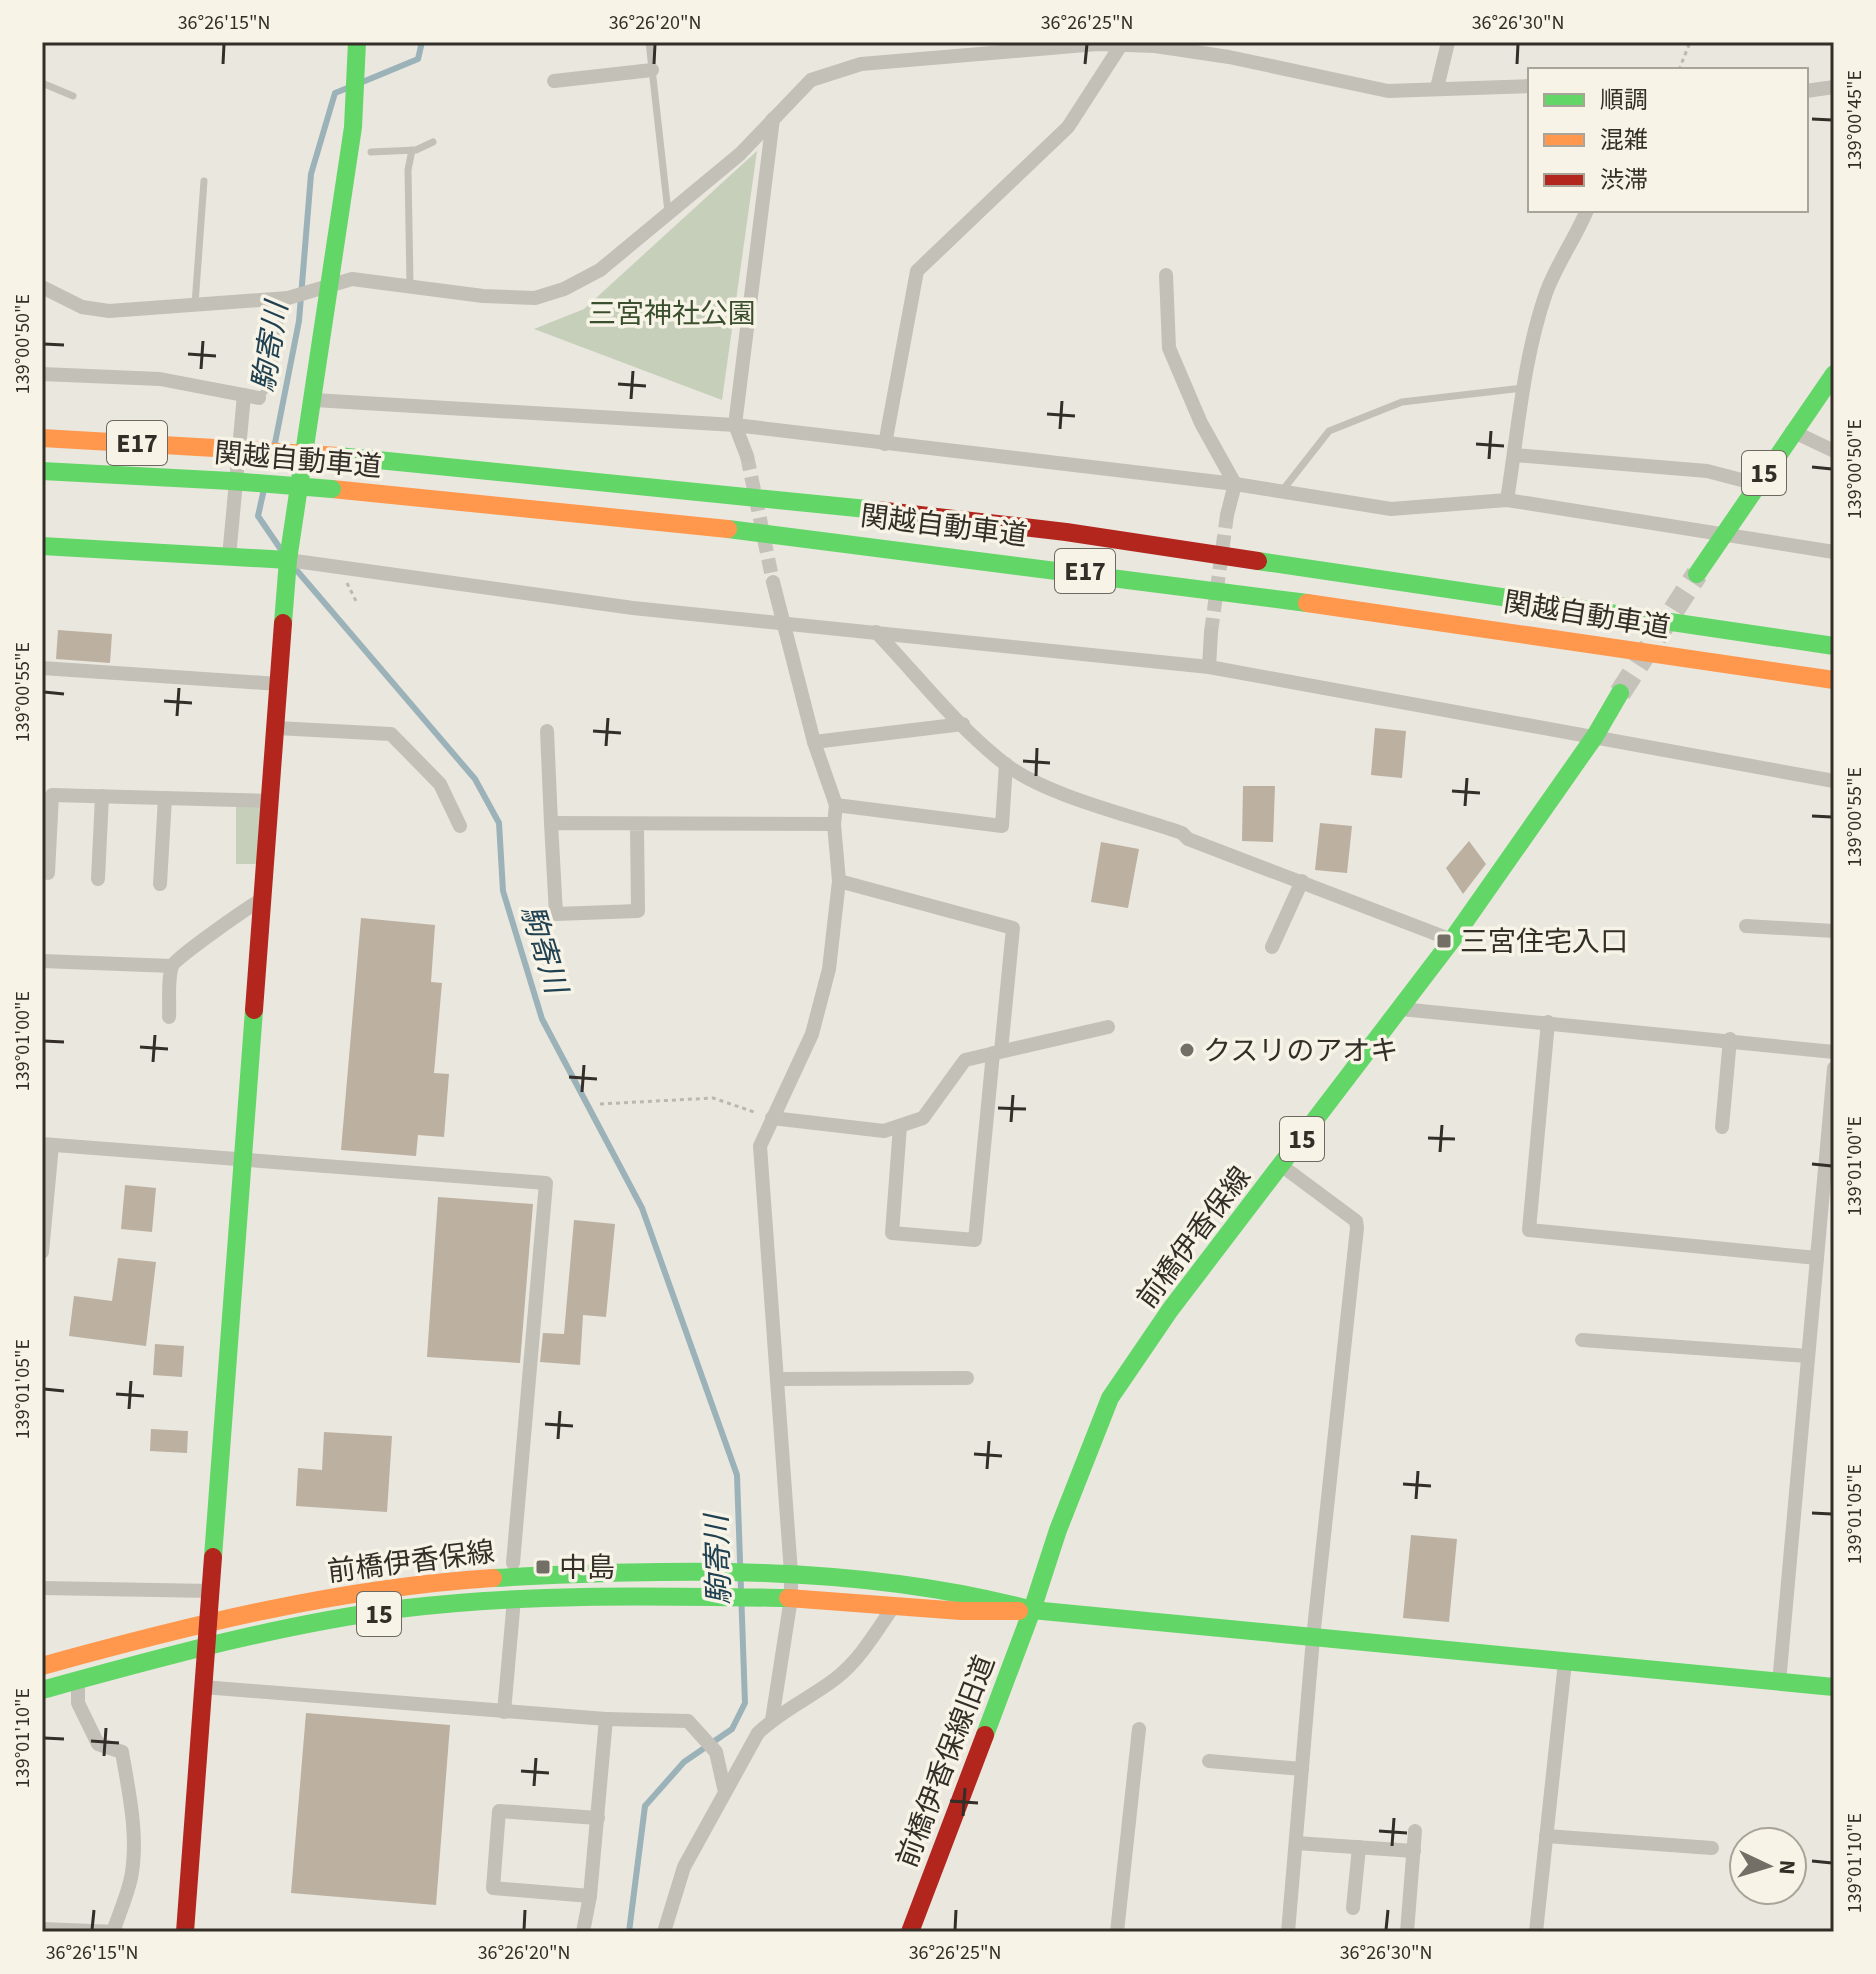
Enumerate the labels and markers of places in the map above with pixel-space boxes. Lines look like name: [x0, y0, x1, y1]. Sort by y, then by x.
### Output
place label: 三宮住宅入口: [1460, 922, 1628, 962]
marker: 三宮住宅入口: [1435, 932, 1453, 950]
place label: クスリのアオキ: [1203, 1031, 1398, 1071]
marker: クスリのアオキ: [1178, 1041, 1196, 1059]
place label: 中島: [559, 1548, 615, 1588]
marker: 中島: [534, 1558, 552, 1576]

